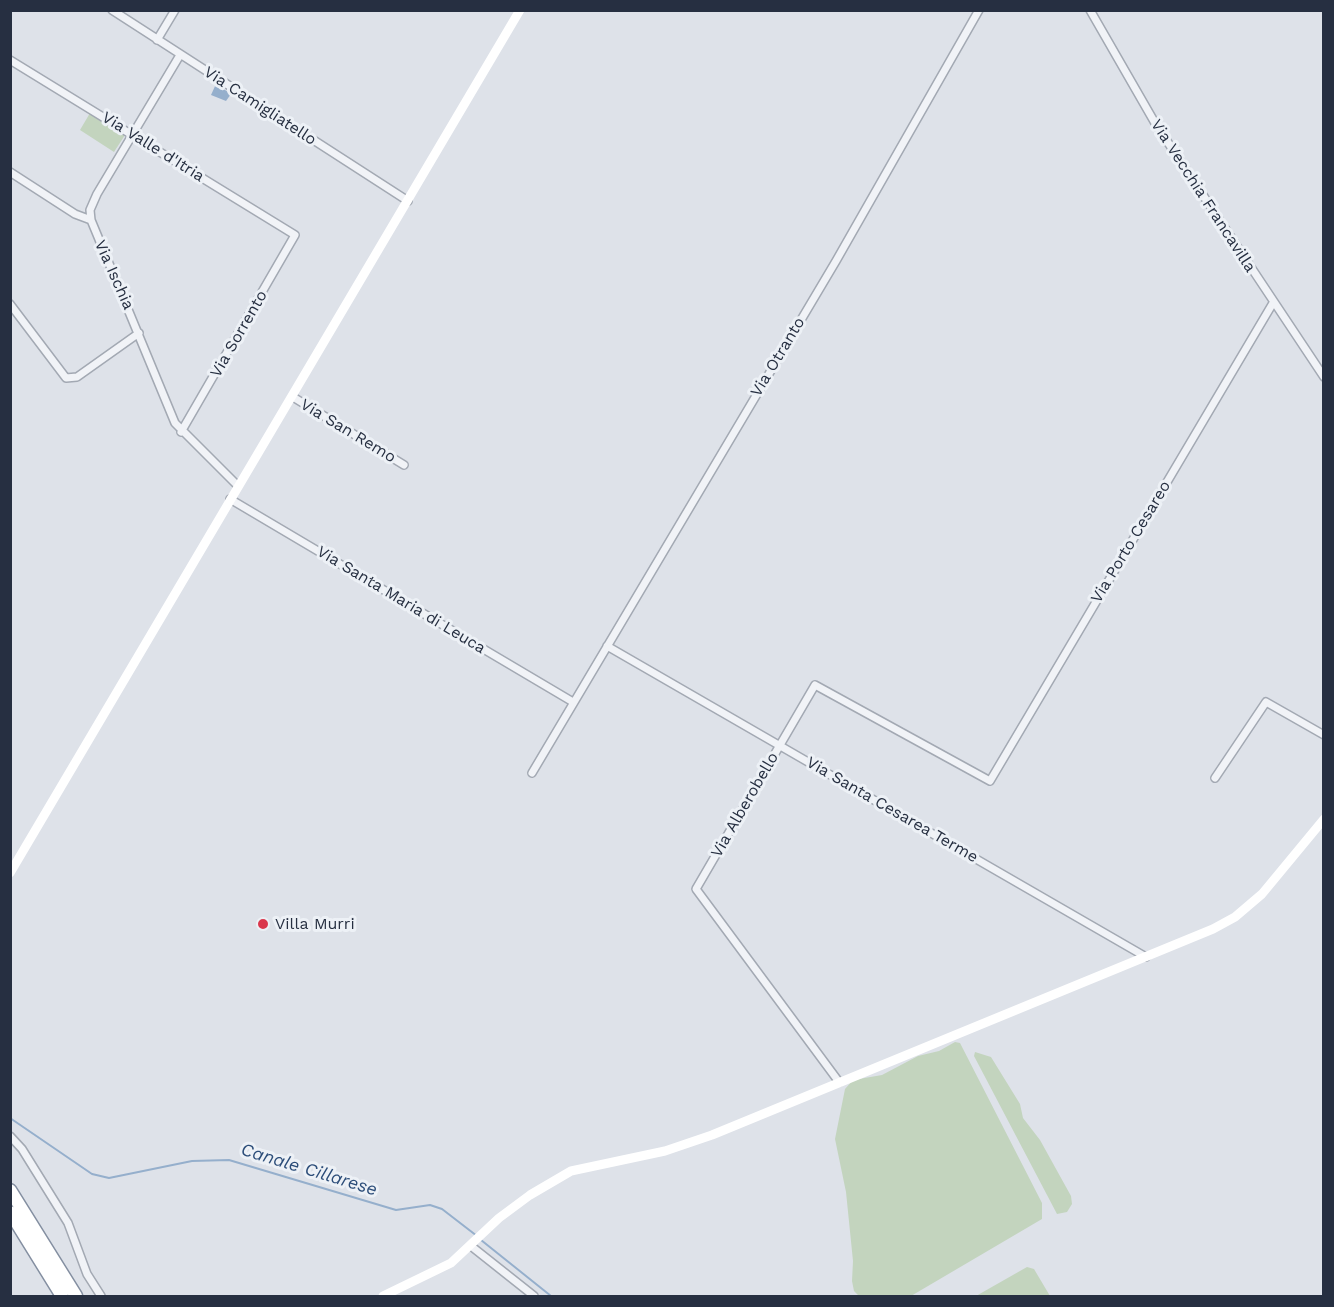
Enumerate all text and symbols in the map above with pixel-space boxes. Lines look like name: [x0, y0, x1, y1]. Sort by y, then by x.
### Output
street label: Via Camigliatello: [200, 62, 320, 150]
street label: Via Valle d'Itria: [98, 108, 208, 186]
street label: Via Vecchia Francavilla: [1146, 116, 1260, 276]
street label: Via Ischia: [90, 237, 138, 313]
street label: Via Sorrento: [206, 287, 272, 381]
street label: Via Otranto: [747, 314, 809, 400]
street label: Via San Remo: [297, 395, 399, 467]
street label: Via Porto Cesareo: [1087, 477, 1175, 607]
street label: Via Santa Maria di Leuca: [313, 542, 489, 658]
street label: Via Alberobello: [707, 749, 783, 861]
street label: Via Santa Cesarea Terme: [803, 753, 981, 867]
place label: Villa Murri: [275, 914, 355, 934]
marker: Villa Murri: [256, 917, 270, 931]
water label: Canale Cillarese: [238, 1139, 380, 1201]

